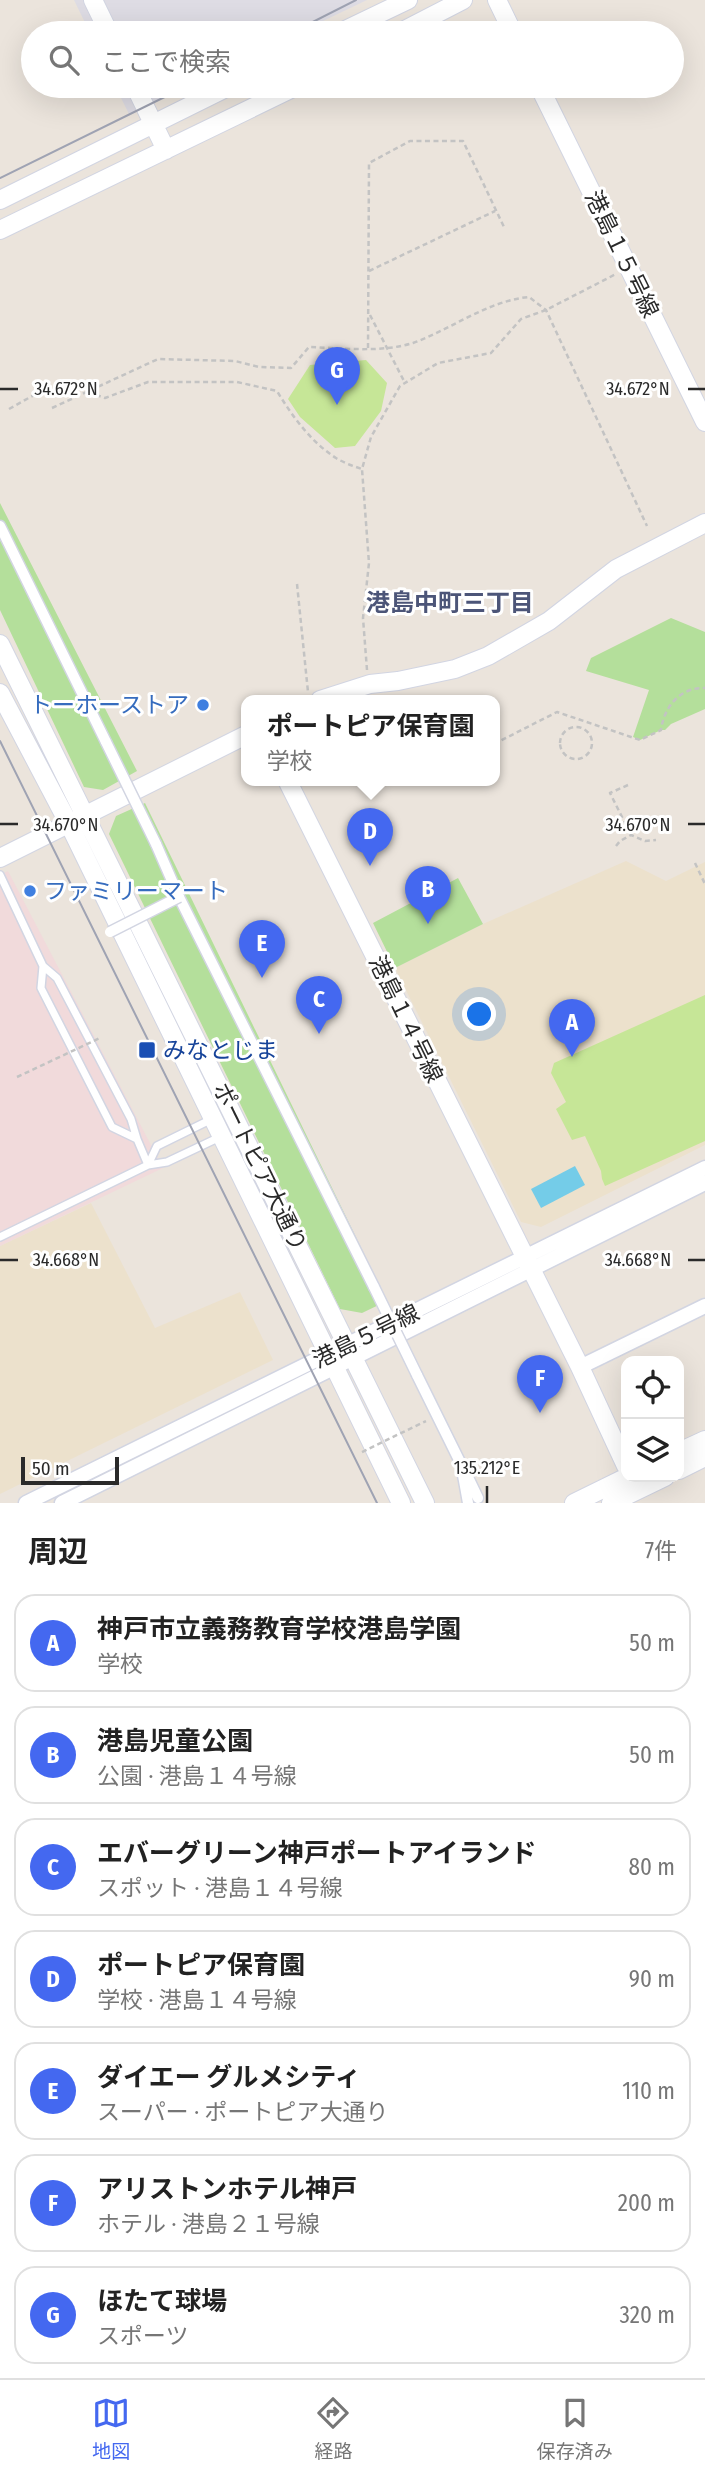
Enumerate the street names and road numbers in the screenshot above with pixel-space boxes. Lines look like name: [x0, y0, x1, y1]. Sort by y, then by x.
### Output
street label: 港島１５号線: [579, 186, 665, 322]
street label: 港島１４号線: [363, 951, 449, 1087]
street label: ポートピア大通り: [207, 1078, 313, 1256]
street label: 港島５号線: [308, 1298, 424, 1374]

